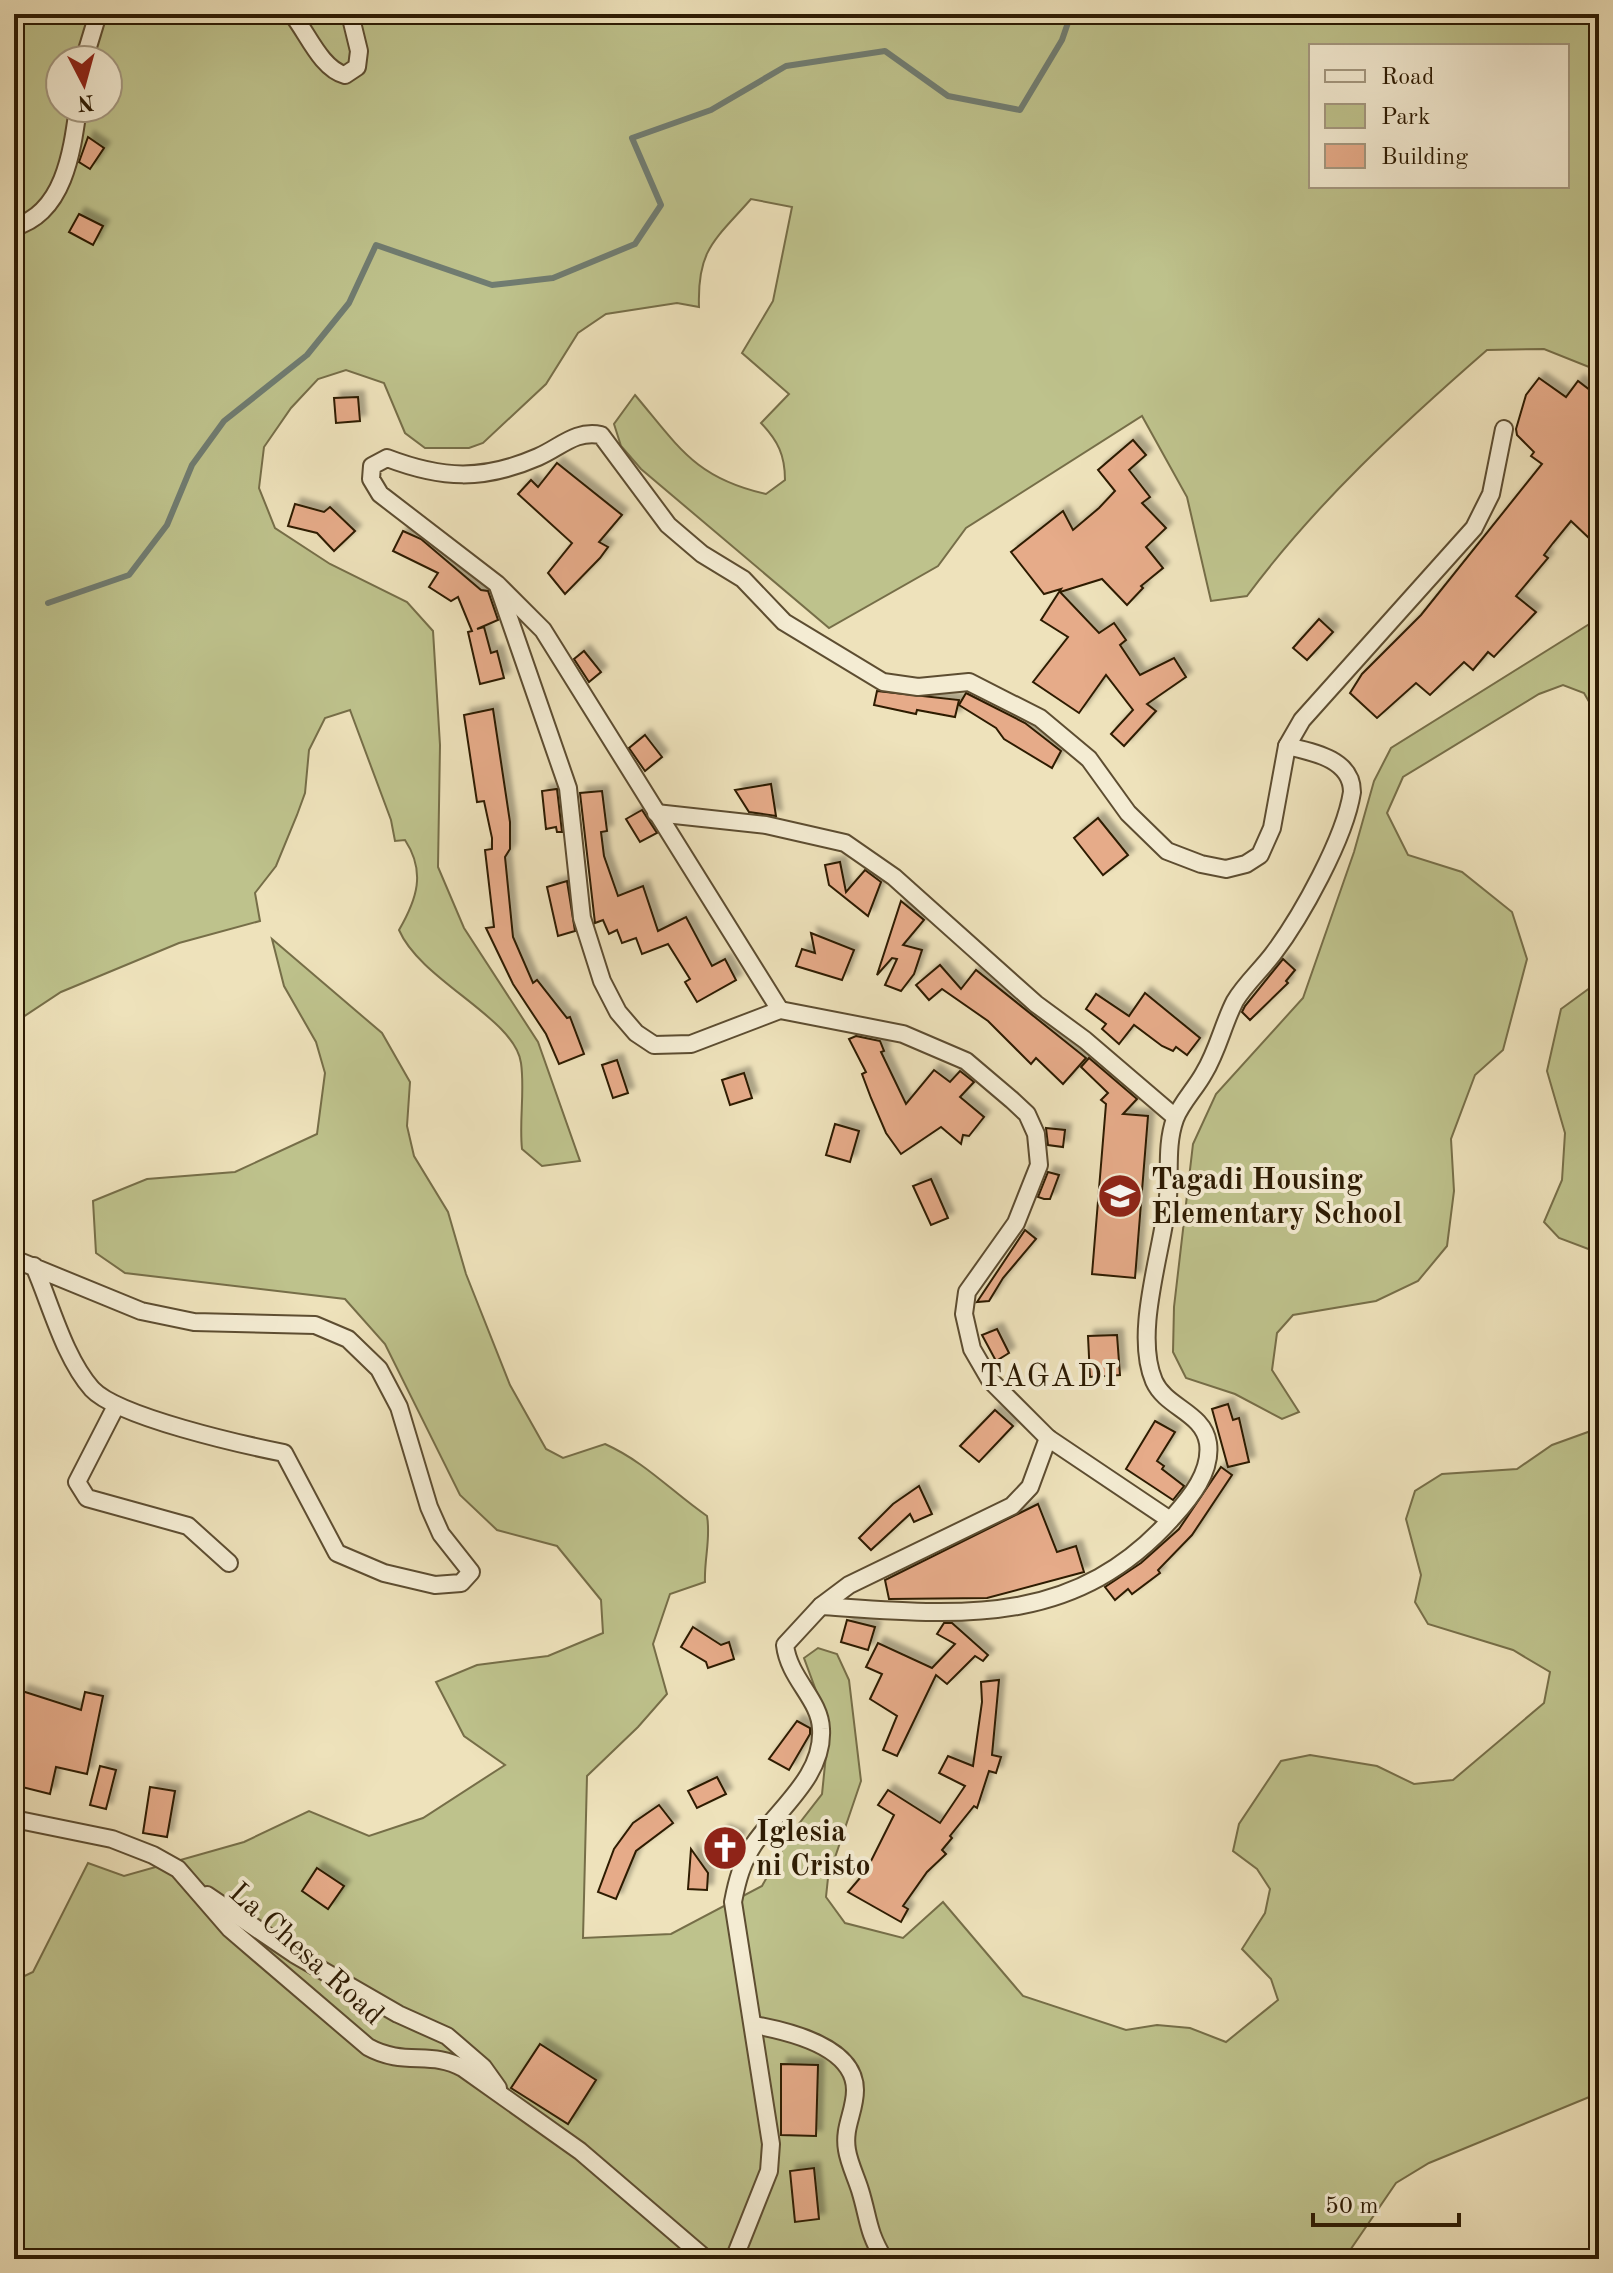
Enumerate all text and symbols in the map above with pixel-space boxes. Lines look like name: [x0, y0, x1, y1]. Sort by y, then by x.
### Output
north arrow: [44, 44, 124, 124]
legend: [1309, 44, 1569, 188]
text: Road: [1381, 66, 1434, 90]
text: N: [76, 90, 95, 114]
text: Park: [1381, 106, 1430, 130]
text: Building: [1381, 146, 1468, 170]
place label: Tagadi Housing Elementary School: [1151, 1166, 1402, 1230]
school or university icon: Tagadi Housing Elementary School: [1096, 1172, 1144, 1220]
district label: TAGADI: [979, 1362, 1119, 1394]
place label: Iglesia ni Cristo: [756, 1818, 871, 1882]
church icon: Iglesia ni Cristo: [701, 1824, 749, 1872]
street label: La Chesa Road: [223, 1878, 389, 2031]
scale bar: [1313, 2177, 1459, 2227]
text: 50 m: [1325, 2195, 1379, 2219]

